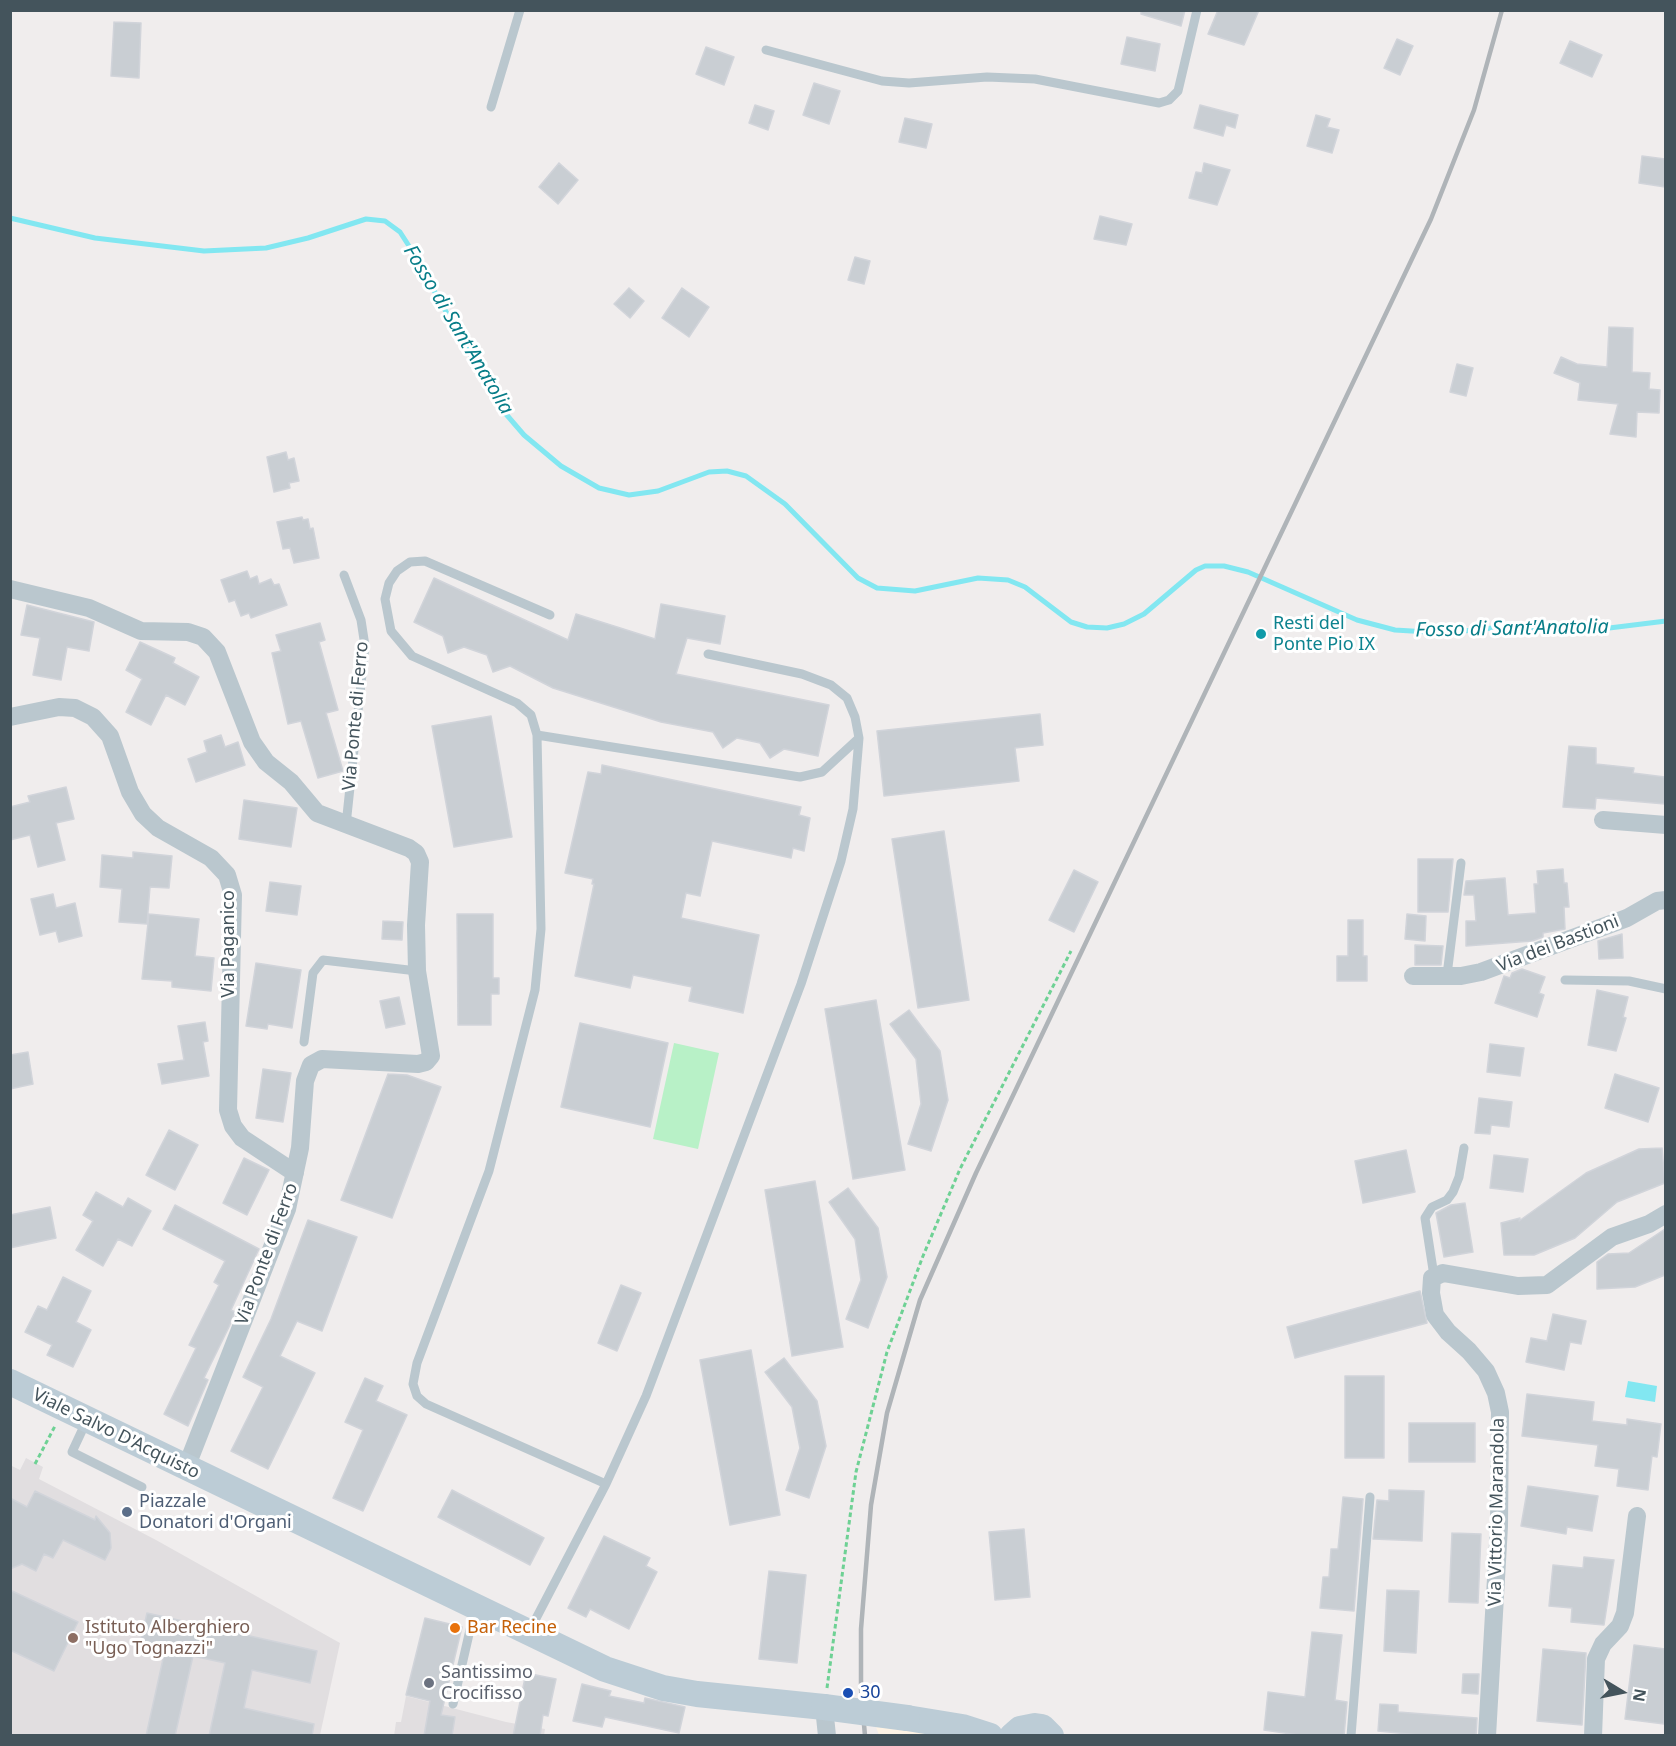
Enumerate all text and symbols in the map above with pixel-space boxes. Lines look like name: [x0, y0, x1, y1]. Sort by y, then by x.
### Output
water label: Fosso di Sant'Anatolia: [398, 241, 518, 419]
place label: Resti del Ponte Pio IX: [1273, 613, 1375, 656]
water label: Fosso di Sant'Anatolia: [1415, 615, 1609, 643]
marker: Resti del Ponte Pio IX: [1254, 627, 1268, 641]
street label: Via Ponte di Ferro: [339, 640, 373, 792]
street label: Via Paganico: [218, 890, 240, 998]
street label: Via dei Bastioni: [1494, 911, 1622, 977]
street label: Via Ponte di Ferro: [231, 1180, 303, 1328]
street label: Viale Salvo D'Acquisto: [29, 1384, 203, 1484]
street label: Via Vittorio Marandola: [1485, 1418, 1509, 1606]
place label: Piazzale Donatori d'Organi: [139, 1491, 292, 1534]
marker: Piazzale Donatori d'Organi: [120, 1505, 134, 1519]
place label: Istituto Alberghiero "Ugo Tognazzi": [85, 1617, 250, 1660]
place label: Bar Recine: [467, 1617, 557, 1639]
marker: Bar Recine: [448, 1621, 462, 1635]
marker: Istituto Alberghiero "Ugo Tognazzi": [66, 1631, 80, 1645]
place label: Santissimo Crocifisso: [441, 1662, 533, 1704]
north arrow: [1592, 1662, 1652, 1722]
marker: Santissimo Crocifisso: [422, 1676, 436, 1690]
place label: 30: [860, 1682, 881, 1704]
marker: 30: [841, 1686, 855, 1700]
text: N: [1628, 1687, 1652, 1703]

